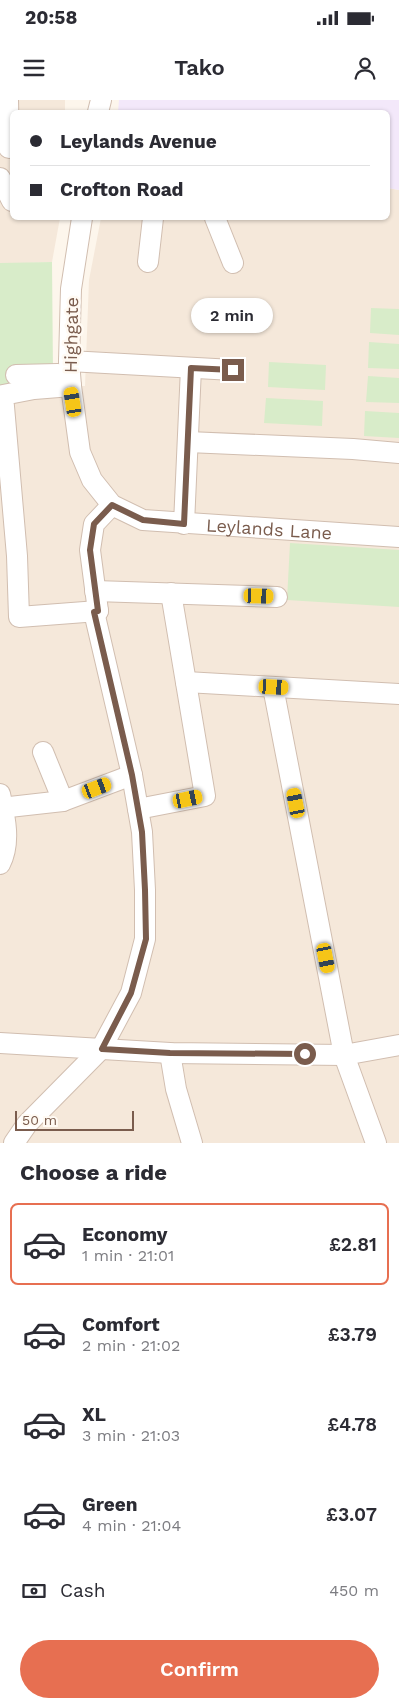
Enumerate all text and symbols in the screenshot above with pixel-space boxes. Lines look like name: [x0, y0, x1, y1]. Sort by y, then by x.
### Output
text: 20:58: [25, 6, 77, 29]
icon: menu: [20, 54, 48, 82]
icon: person: [351, 54, 379, 82]
text: Tako: [174, 55, 225, 80]
text: Leylands Avenue: [60, 130, 217, 153]
text: Crofton Road: [60, 178, 184, 201]
street label: Highgate: [60, 297, 82, 373]
callout: 2 min: [192, 298, 274, 332]
text: 2 min: [210, 306, 254, 325]
route end: [222, 359, 244, 381]
car: [63, 386, 82, 418]
street label: Leylands Lane: [206, 514, 333, 543]
car: [243, 588, 274, 604]
car: [258, 679, 289, 695]
car: [80, 776, 113, 800]
car: [285, 787, 306, 819]
car: [171, 789, 204, 809]
car: [315, 942, 336, 974]
route start: [294, 1043, 316, 1065]
scale bar: [15, 1108, 134, 1131]
text: 50 m: [22, 1112, 57, 1128]
text: Choose a ride: [20, 1160, 167, 1185]
icon: car: [22, 1222, 67, 1267]
text: Economy: [82, 1223, 167, 1246]
text: £2.81: [329, 1233, 377, 1256]
text: 1 min · 21:01: [82, 1246, 174, 1265]
icon: car: [22, 1312, 67, 1357]
text: Comfort: [82, 1313, 160, 1336]
text: £3.79: [328, 1323, 377, 1346]
text: 2 min · 21:02: [82, 1336, 180, 1355]
icon: car: [22, 1402, 67, 1447]
text: XL: [82, 1403, 106, 1426]
text: £4.78: [327, 1413, 377, 1436]
text: 3 min · 21:03: [82, 1426, 180, 1445]
icon: car: [22, 1492, 67, 1537]
text: Green: [82, 1493, 138, 1516]
text: £3.07: [326, 1503, 377, 1526]
text: 4 min · 21:04: [82, 1516, 181, 1535]
icon: cash: [20, 1577, 48, 1605]
text: Cash: [60, 1579, 106, 1602]
text: 450 m: [329, 1581, 379, 1600]
button: Confirm: [20, 1640, 379, 1698]

